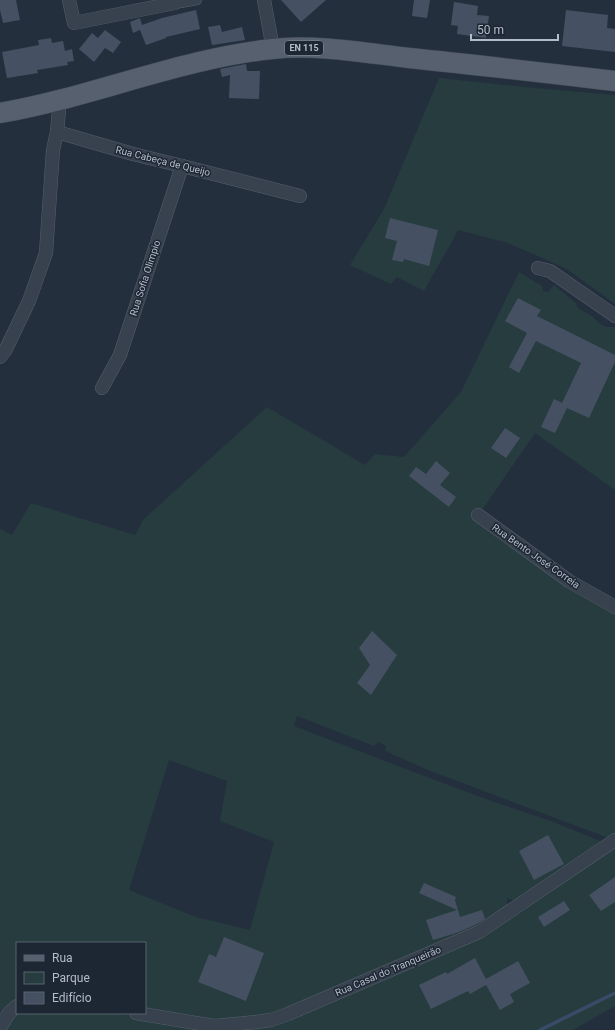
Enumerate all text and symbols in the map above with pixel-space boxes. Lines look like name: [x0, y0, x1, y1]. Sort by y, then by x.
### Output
scale bar: [471, 16, 558, 42]
text: 50 m: [477, 23, 504, 37]
road number: EN 115: [285, 41, 323, 55]
street label: Rua Cabeça de Queijo: [114, 144, 212, 178]
street label: Rua Sofia Olimpio: [128, 238, 163, 317]
street label: Rua Bento José Correia: [490, 522, 582, 590]
legend: [16, 942, 146, 1014]
street label: Rua Casal do Tranqueirão: [334, 944, 443, 998]
text: Rua: [52, 951, 73, 965]
text: Parque: [52, 971, 90, 985]
text: Edifício: [52, 991, 92, 1005]

